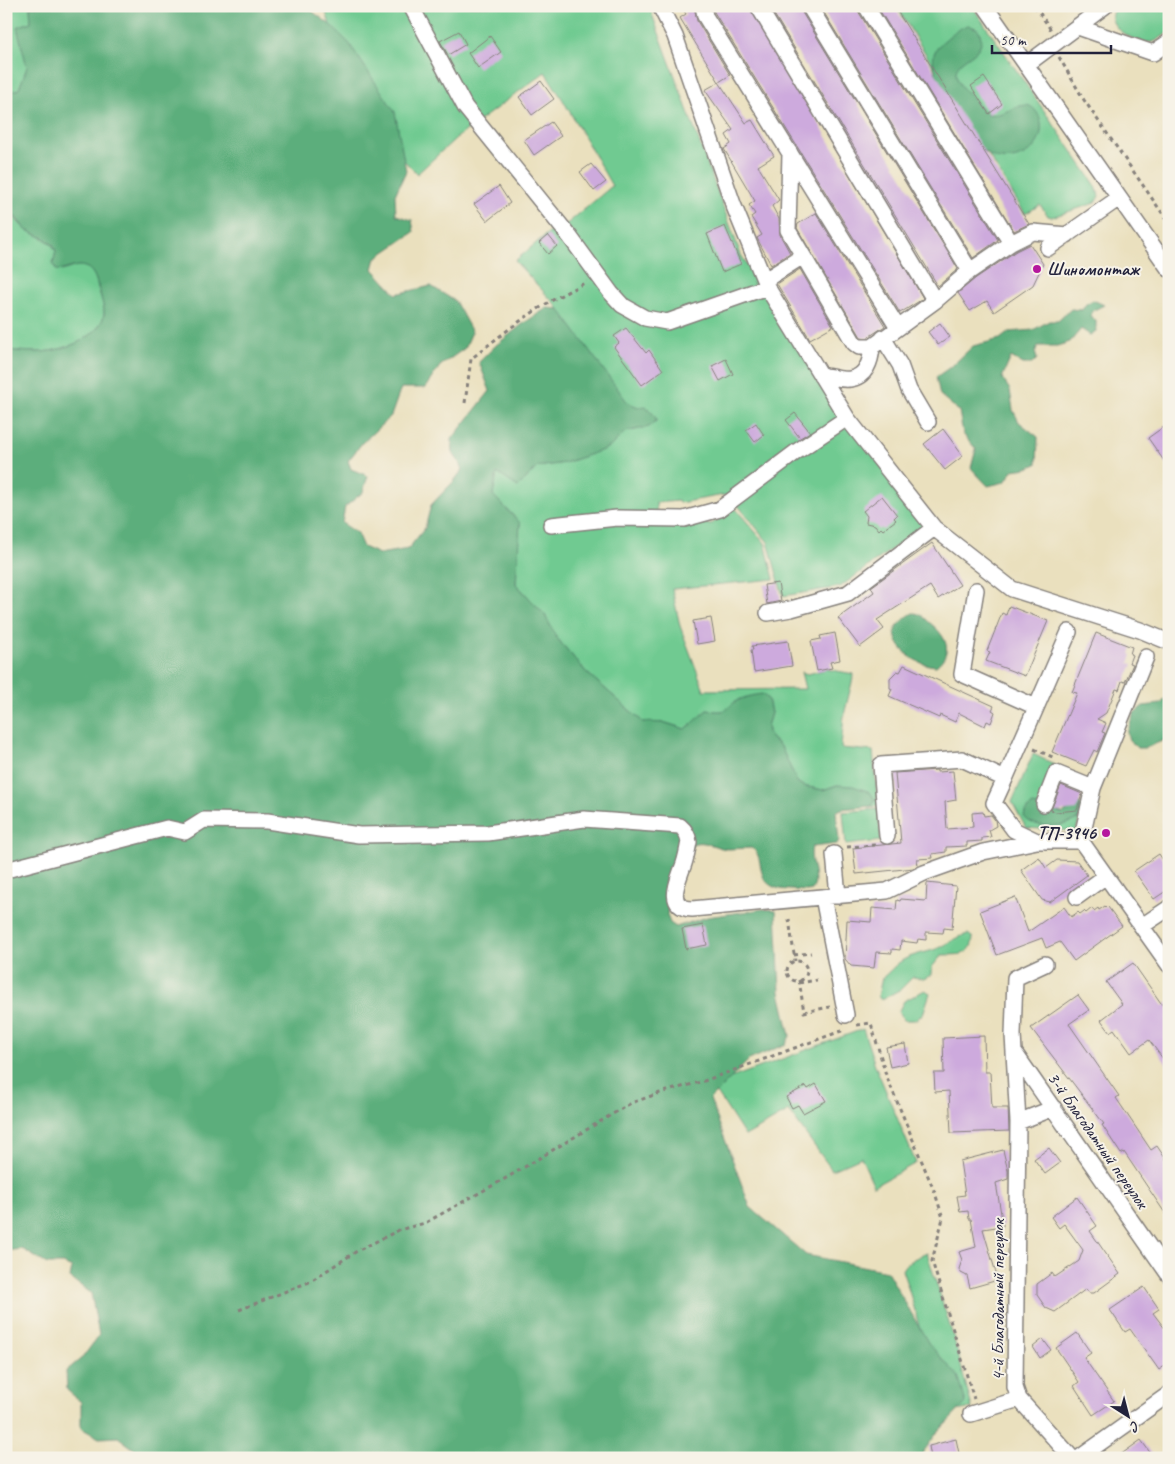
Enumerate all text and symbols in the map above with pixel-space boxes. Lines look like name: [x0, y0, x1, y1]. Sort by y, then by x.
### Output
scale bar: [992, 22, 1111, 54]
text: 50 m: [1000, 31, 1027, 50]
place label: Шиномонтаж: [1047, 258, 1141, 280]
marker: Шиномонтаж: [1031, 263, 1043, 275]
place label: ТП-3946: [1037, 822, 1098, 844]
marker: ТП-3946: [1100, 827, 1112, 839]
street label: 3-й Благодатный переулок: [1043, 1068, 1155, 1214]
street label: 4-й Благодатный переулок: [987, 1217, 1009, 1381]
north arrow: [1102, 1392, 1152, 1442]
text: С: [1126, 1417, 1143, 1436]

